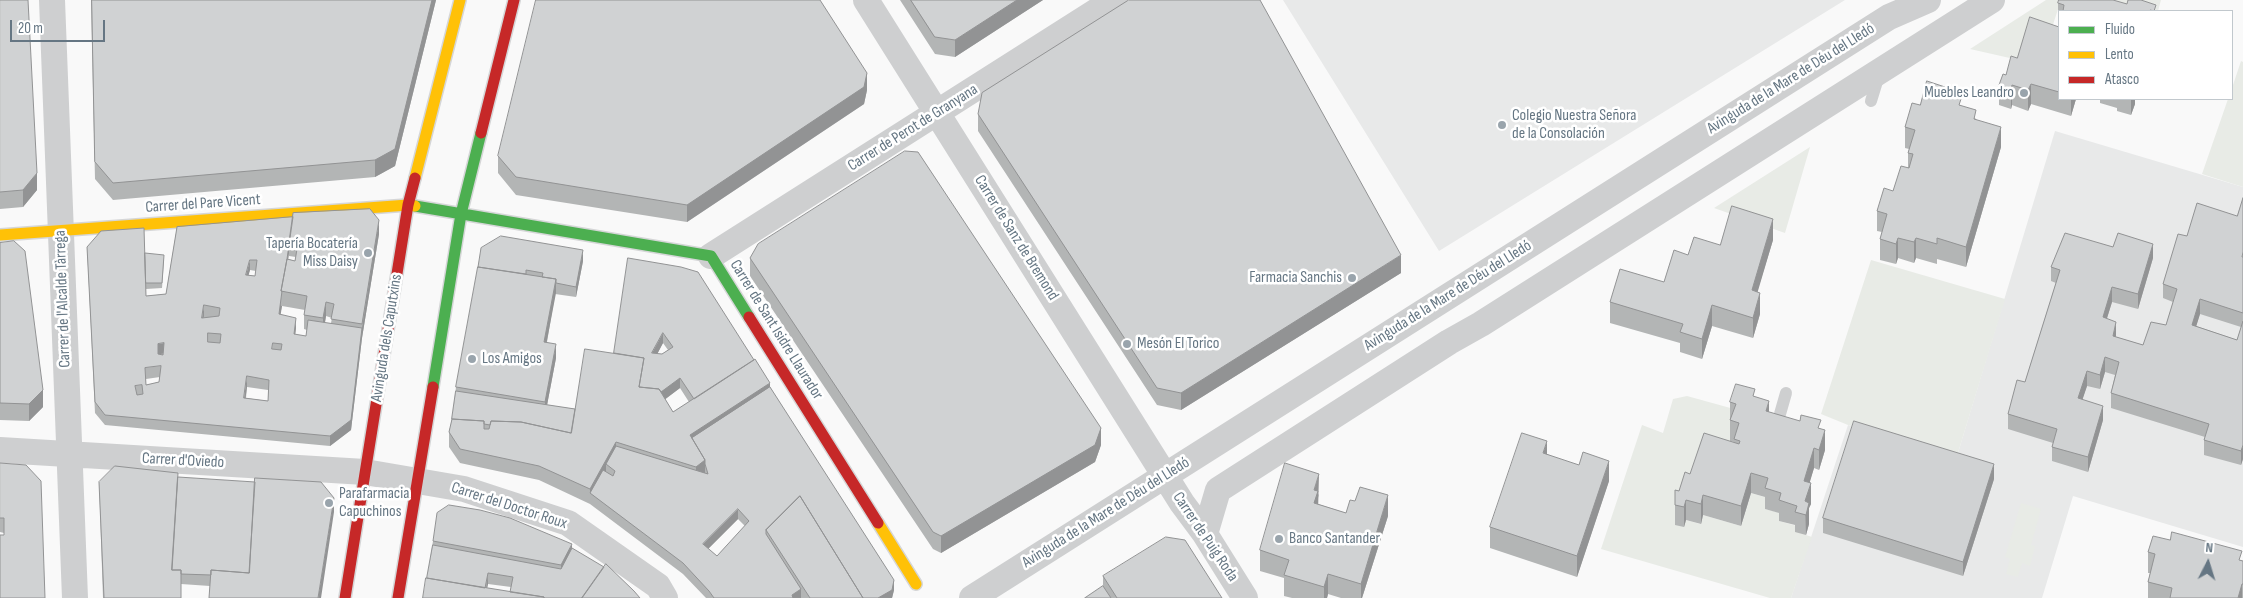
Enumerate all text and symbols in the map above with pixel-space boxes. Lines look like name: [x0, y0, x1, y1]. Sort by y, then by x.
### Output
scale bar: [12, 10, 108, 42]
legend: [2058, 10, 2233, 100]
text: 20 m: [18, 19, 43, 38]
street label: Avinguda de la Mare de Déu del Lledó: [1704, 19, 1878, 139]
text: Fluido: [2105, 20, 2135, 39]
text: Lento: [2105, 45, 2134, 64]
text: Atasco: [2105, 70, 2139, 89]
street label: Carrer de Perot de Granyana: [845, 80, 981, 176]
place label: Muebles Leandro: [1924, 83, 2014, 103]
marker: Muebles Leandro: [2018, 87, 2030, 99]
place label: Colegio Nuestra Señora de la Consolación: [1512, 106, 1636, 144]
marker: Colegio Nuestra Señora de la Consolación: [1496, 119, 1508, 131]
street label: Carrer de Sanz de Bremond: [970, 172, 1062, 304]
street label: Carrer del Pare Vicent: [145, 190, 261, 218]
street label: Carrer de l'Alcalde Tàrrega: [51, 230, 75, 368]
place label: Tapería Bocatería Miss Daisy: [266, 234, 358, 272]
street label: Avinguda de la Mare de Déu del Lledó: [1361, 236, 1535, 356]
marker: Tapería Bocatería Miss Daisy: [362, 247, 374, 259]
street label: Carrer de Sant Isidre Llaurador: [725, 257, 827, 403]
place label: Farmacia Sanchis: [1249, 268, 1342, 288]
marker: Farmacia Sanchis: [1346, 272, 1358, 284]
street label: Avinguda dels Caputxins: [367, 273, 407, 403]
place label: Mesón El Torico: [1137, 334, 1219, 354]
marker: Mesón El Torico: [1121, 338, 1133, 350]
place label: Los Amigos: [482, 349, 542, 369]
marker: Los Amigos: [466, 353, 478, 365]
street label: Carrer d'Oviedo: [141, 449, 225, 473]
street label: Avinguda de la Mare de Déu del Lledó: [1019, 453, 1193, 573]
street label: Carrer del Doctor Roux: [449, 478, 569, 534]
place label: Parafarmacia Capuchinos: [339, 484, 409, 522]
street label: Carrer de Puig Roda: [1168, 489, 1242, 585]
marker: Parafarmacia Capuchinos: [323, 497, 335, 509]
place label: Banco Santander: [1289, 529, 1380, 549]
marker: Banco Santander: [1273, 533, 1285, 545]
north arrow: [2183, 538, 2233, 588]
text: N: [2205, 539, 2214, 556]

